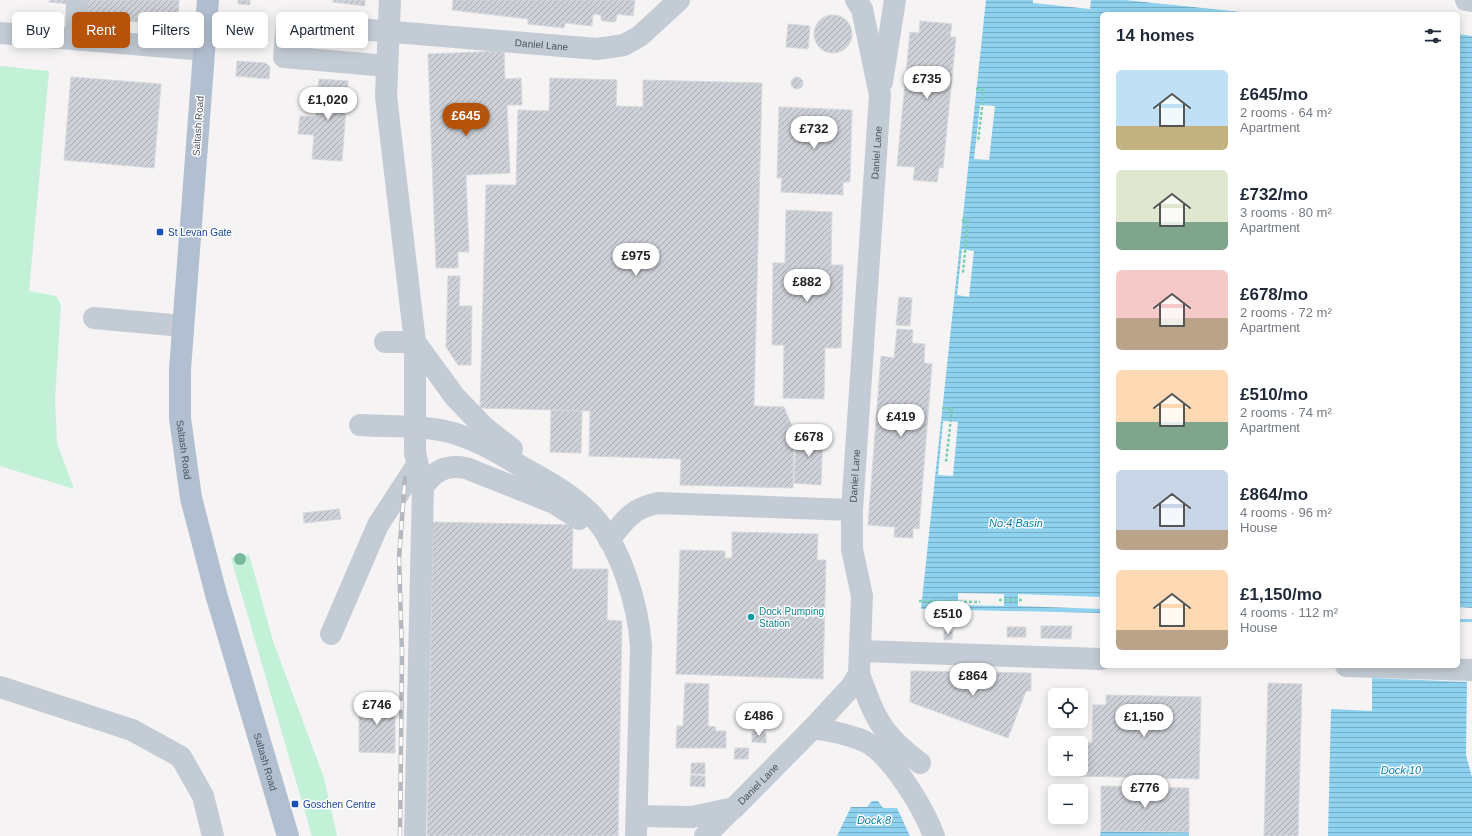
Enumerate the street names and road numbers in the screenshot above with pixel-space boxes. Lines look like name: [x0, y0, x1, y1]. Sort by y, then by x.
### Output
street label: Daniel Lane: [515, 37, 569, 52]
street label: Saltash Road: [190, 96, 206, 156]
street label: Daniel Lane: [869, 125, 883, 180]
street label: Saltash Road: [175, 419, 194, 480]
street label: Daniel Lane: [847, 448, 862, 503]
street label: Saltash Road: [252, 731, 280, 792]
street label: Daniel Lane: [735, 761, 781, 807]

